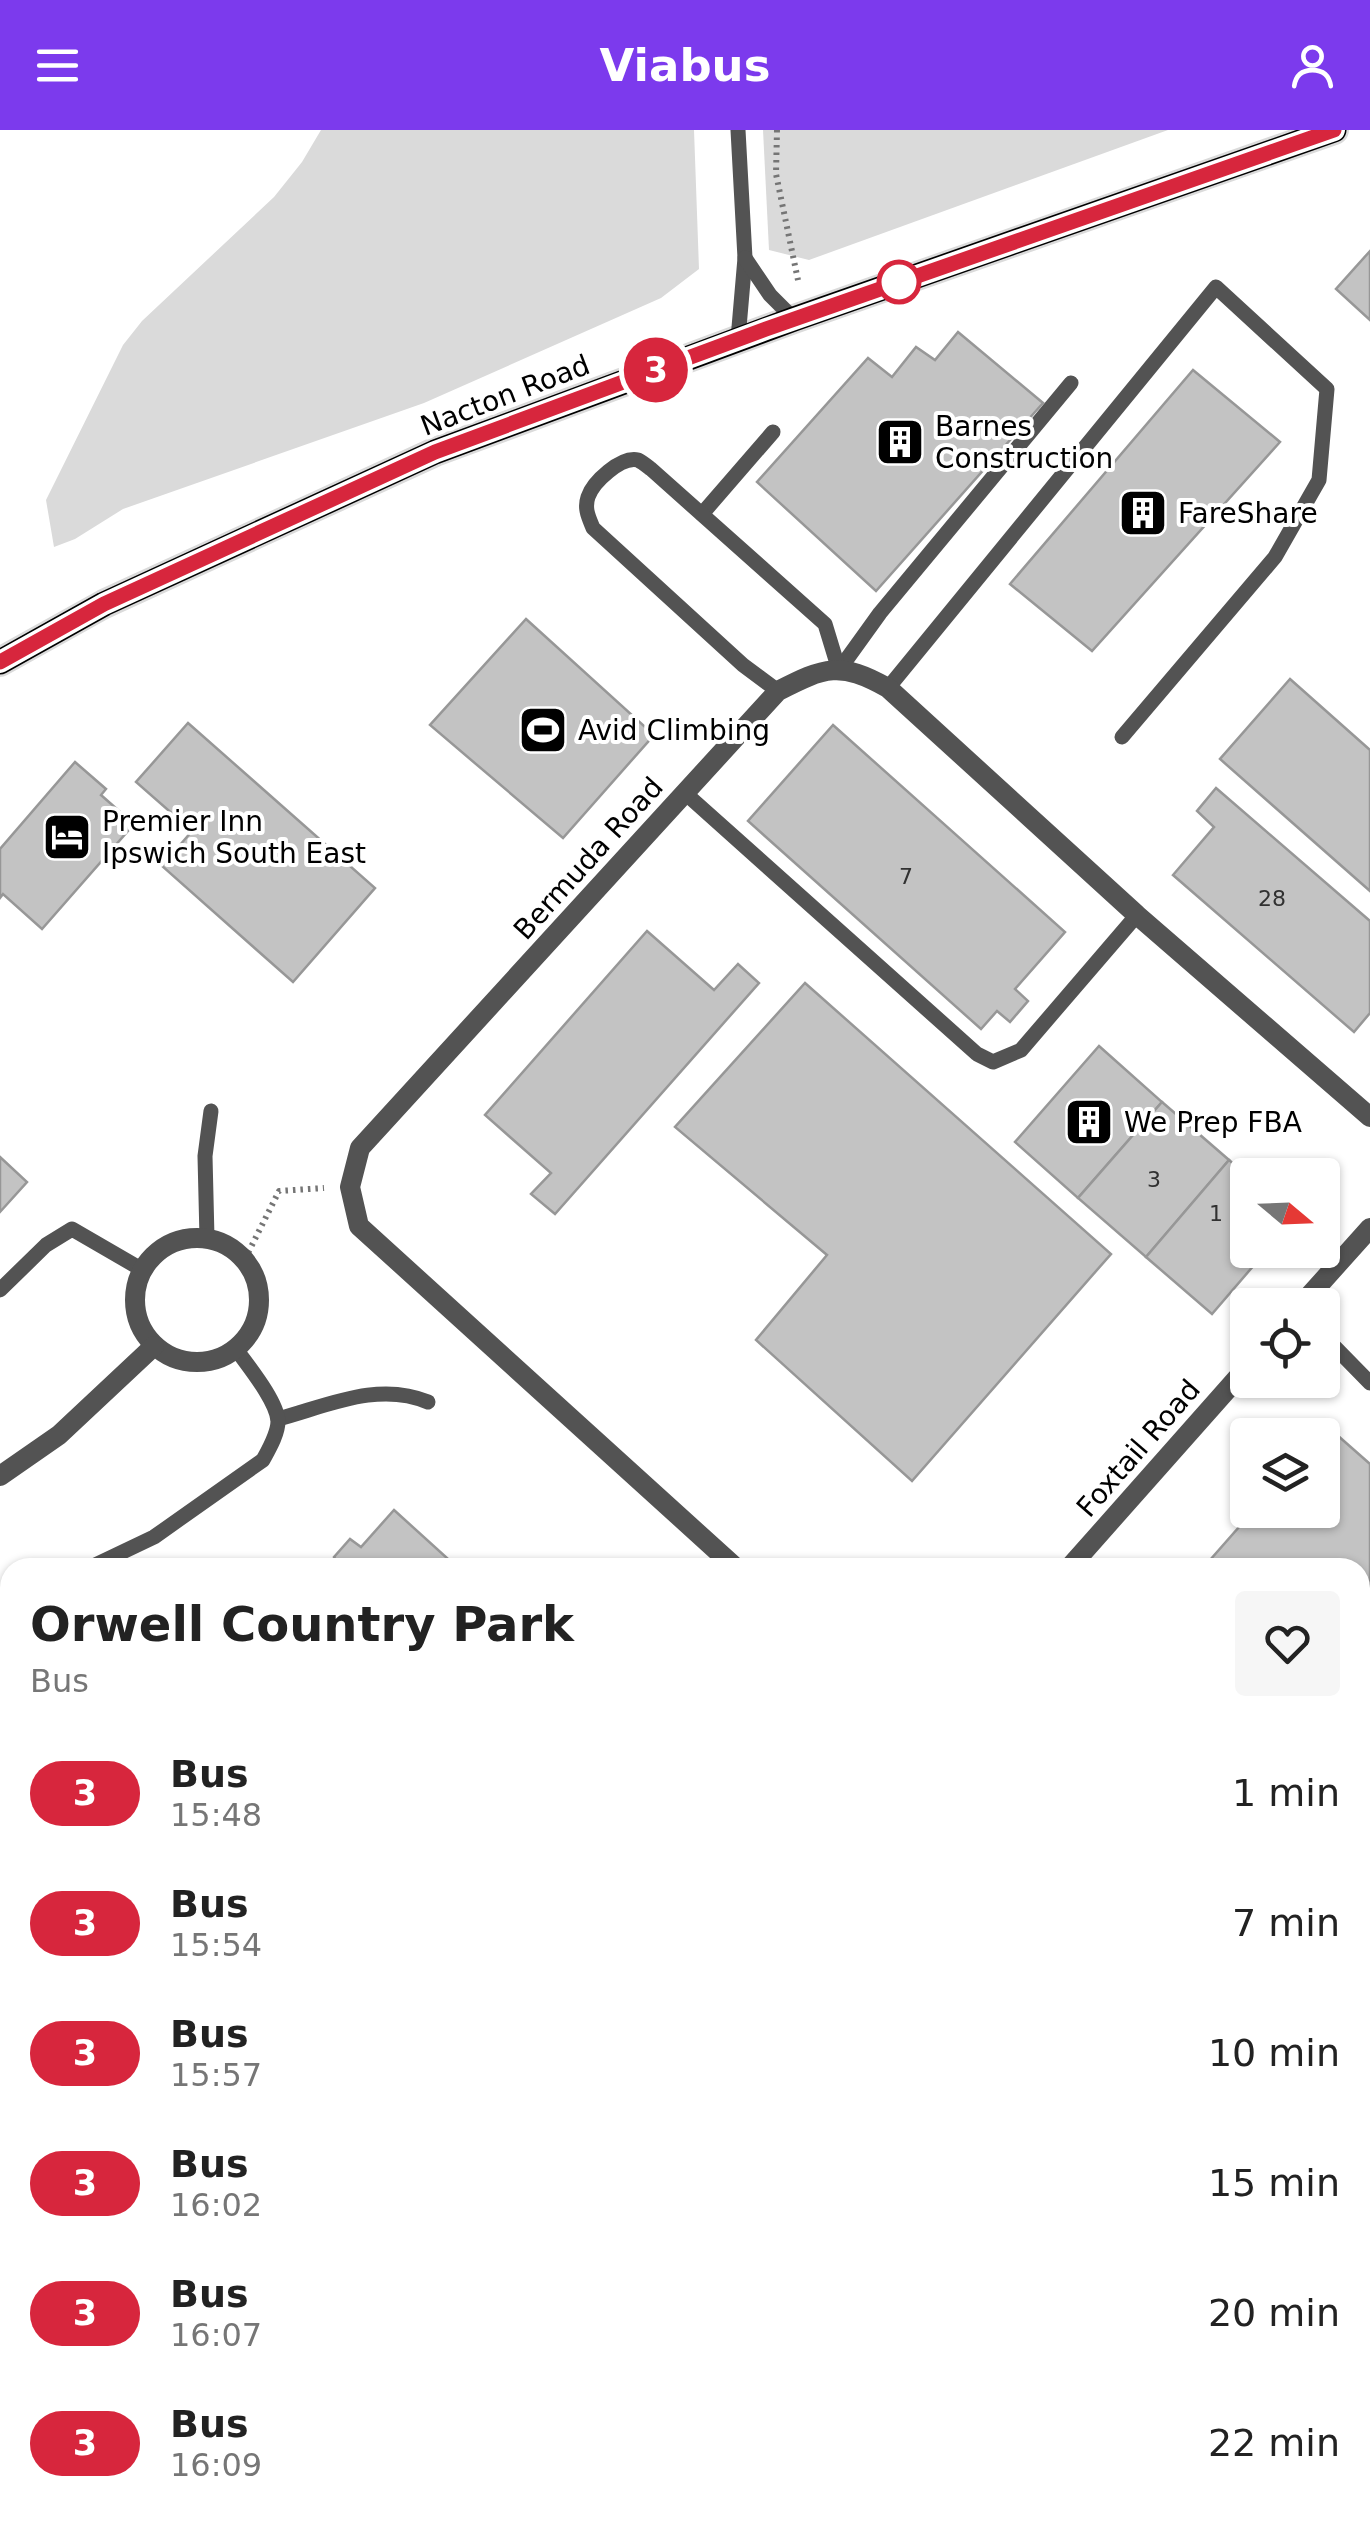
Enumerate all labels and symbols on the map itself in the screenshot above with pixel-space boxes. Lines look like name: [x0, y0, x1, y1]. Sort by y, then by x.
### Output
unlabelled marker: [878, 261, 920, 303]
line badge: 3: [624, 338, 688, 402]
street label: Nacton Road: [416, 348, 594, 443]
place label: Barnes Construction: [935, 410, 1113, 475]
building icon: Barnes Construction: [874, 416, 926, 468]
building icon: FareShare: [1117, 487, 1169, 539]
place label: FareShare: [1178, 497, 1318, 530]
sports icon: Avid Climbing: [517, 704, 569, 756]
place label: Avid Climbing: [578, 714, 770, 747]
street label: Bermuda Road: [507, 771, 670, 946]
place label: Premier Inn Ipswich South East: [102, 805, 366, 870]
hotel icon: Premier Inn Ipswich South East: [41, 811, 93, 863]
house number: 7: [899, 864, 913, 889]
house number: 28: [1258, 886, 1286, 911]
building icon: We Prep FBA: [1063, 1096, 1115, 1148]
place label: We Prep FBA: [1124, 1106, 1302, 1139]
north arrow: [1230, 1158, 1340, 1268]
house number: 3: [1147, 1167, 1161, 1192]
house number: 1: [1209, 1201, 1223, 1226]
street label: Foxtail Road: [1070, 1373, 1207, 1524]

